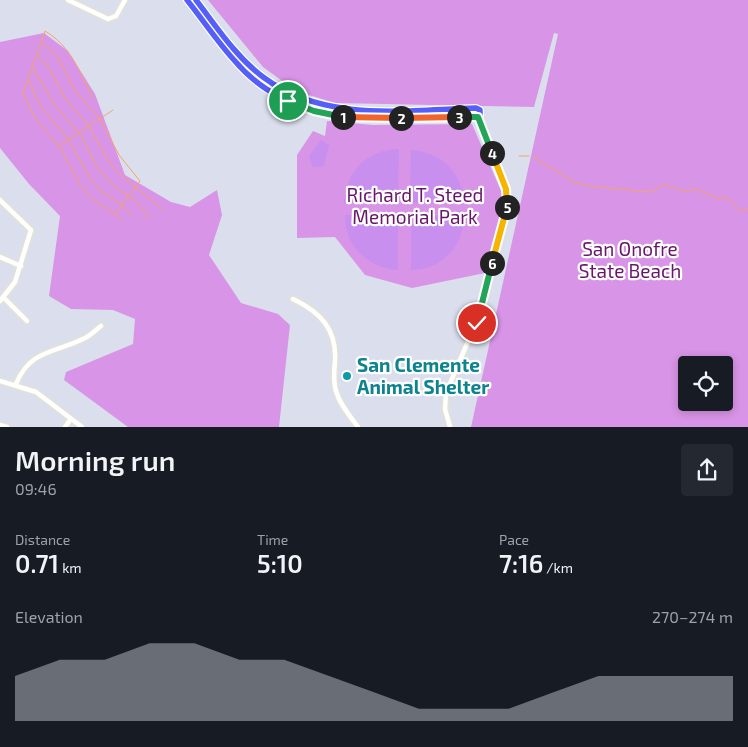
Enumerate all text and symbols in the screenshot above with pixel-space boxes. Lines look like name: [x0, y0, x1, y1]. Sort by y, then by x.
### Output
pin: [267, 80, 309, 122]
icon: arrive: [274, 87, 302, 115]
pin: 1: [330, 104, 356, 130]
pin: 3: [446, 104, 472, 130]
pin: 2: [388, 106, 414, 130]
text: 1: [340, 109, 347, 126]
text: 3: [456, 109, 463, 126]
text: 2: [397, 110, 406, 127]
pin: 4: [480, 140, 504, 166]
text: 4: [488, 145, 497, 162]
park label: Richard T. Steed Memorial Park: [347, 183, 483, 228]
pin: 5: [494, 194, 520, 220]
text: 5: [504, 199, 511, 216]
park label: San Onofre State Beach: [579, 237, 681, 282]
pin: 6: [480, 250, 504, 276]
text: 6: [488, 255, 497, 272]
pin: [456, 302, 498, 344]
icon: check: [463, 309, 491, 337]
place label: San Clemente Animal Shelter: [357, 353, 489, 398]
map controls: [678, 356, 733, 411]
button: locate: [678, 356, 733, 411]
marker: San Clemente Animal Shelter: [341, 370, 353, 382]
text: Morning run: [15, 443, 175, 477]
button: share: [681, 444, 733, 496]
text: 09:46: [15, 479, 57, 498]
text: Distance: [15, 531, 70, 548]
text: Time: [257, 531, 288, 548]
text: Pace: [499, 531, 529, 548]
text: 0.71: [15, 548, 59, 578]
text: 5:10: [257, 548, 303, 578]
text: 7:16: [499, 548, 543, 578]
text: km: [59, 559, 82, 576]
text: /km: [543, 559, 573, 576]
text: Elevation: [15, 607, 83, 626]
text: 270–274 m: [652, 607, 733, 626]

